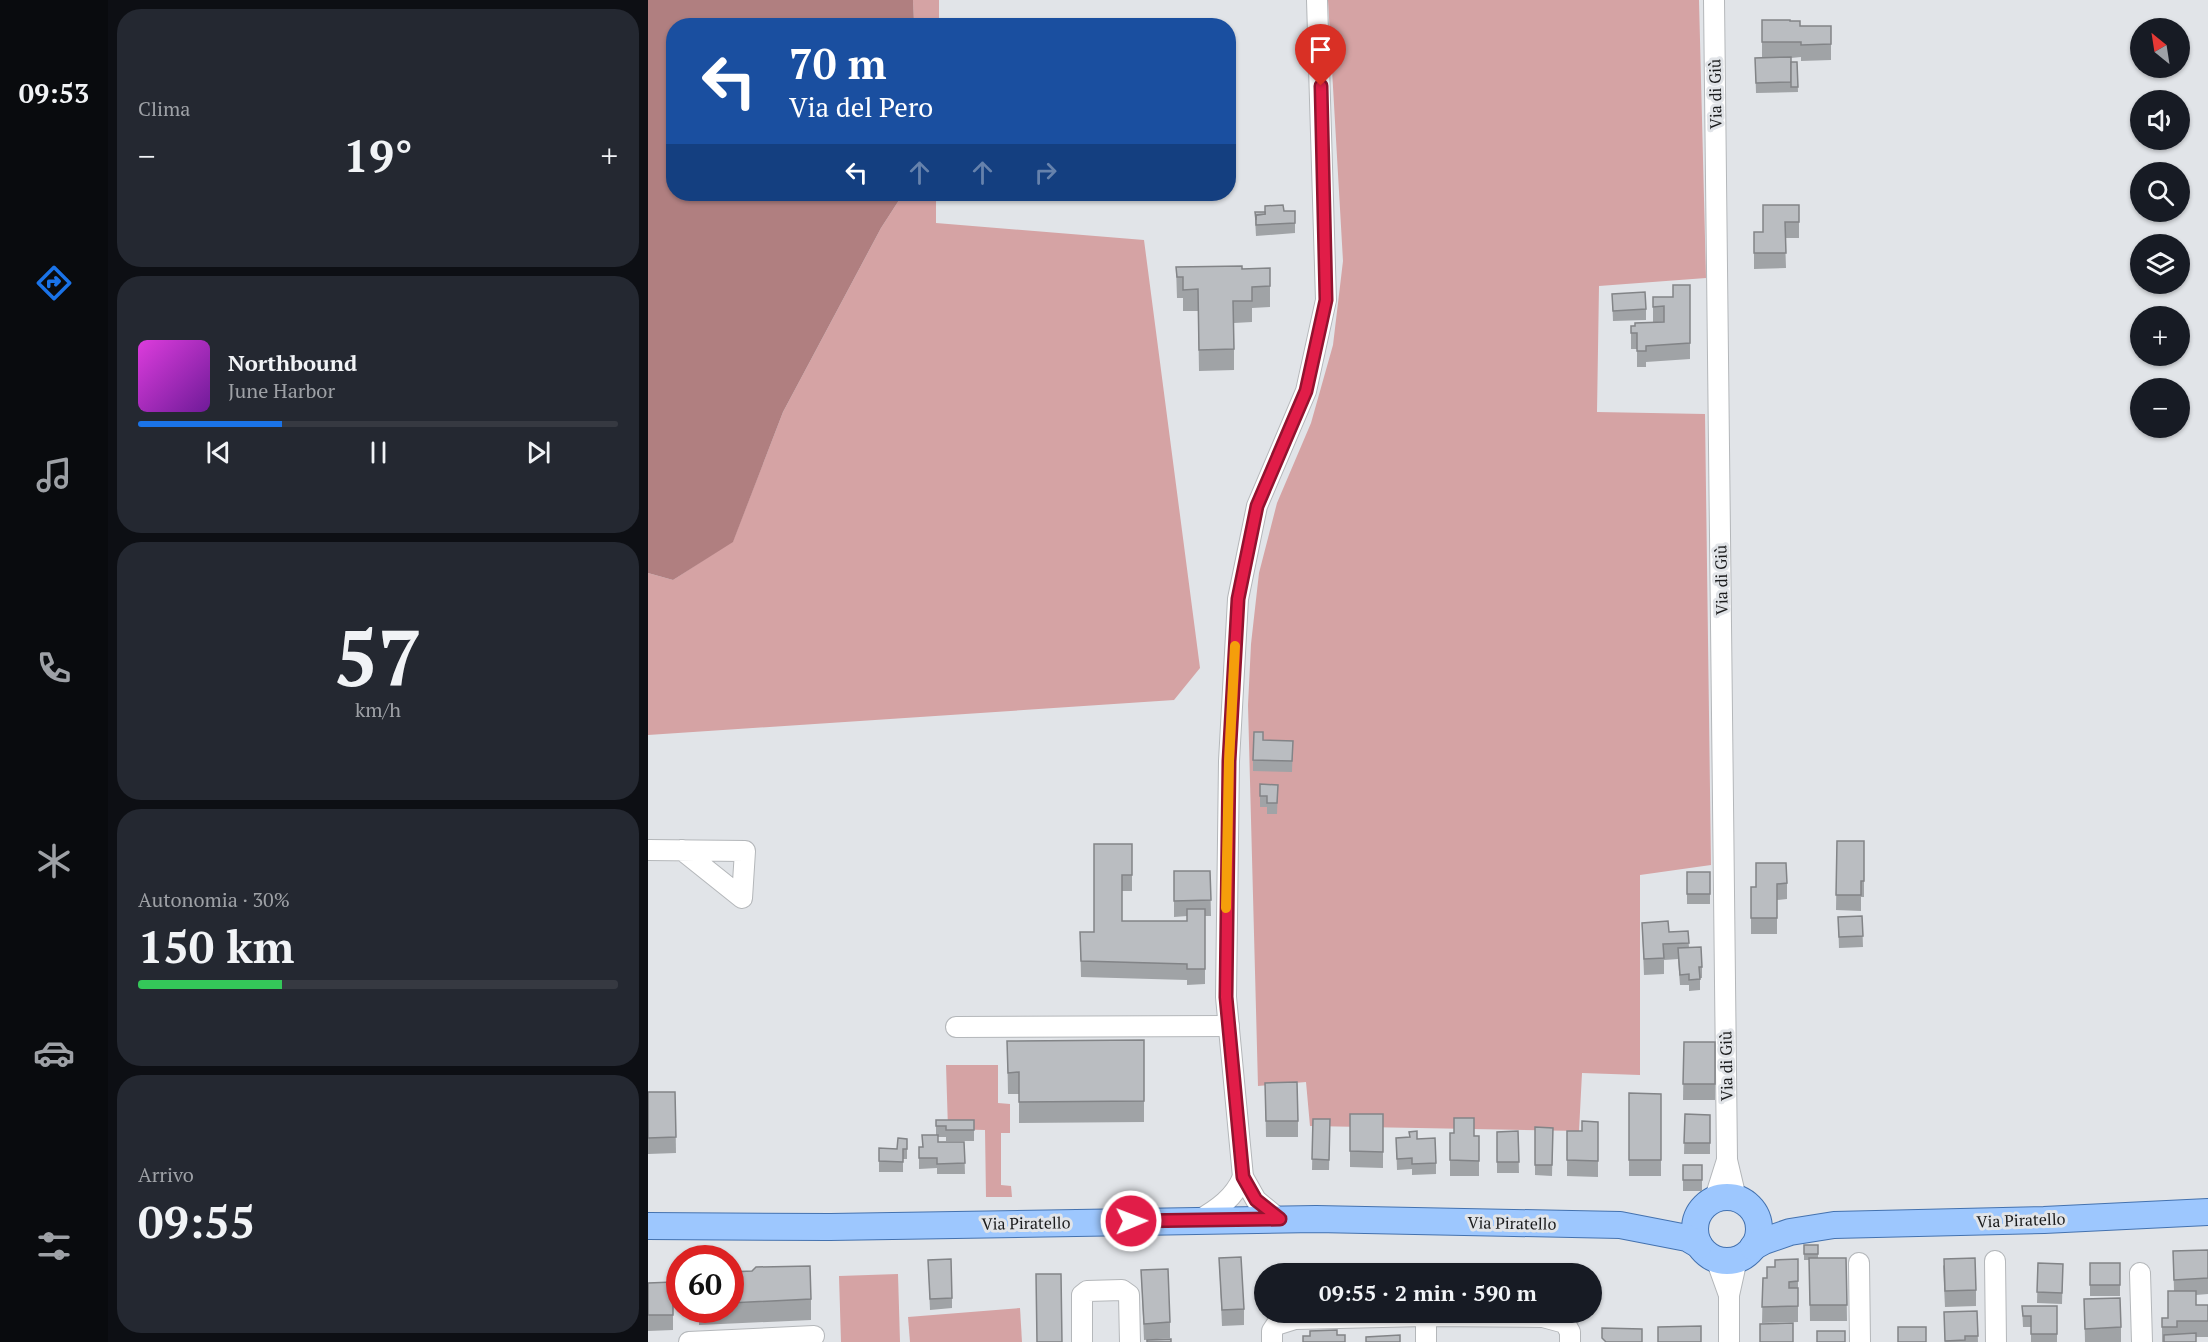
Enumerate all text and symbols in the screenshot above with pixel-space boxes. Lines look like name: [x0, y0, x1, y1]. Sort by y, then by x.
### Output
north arrow: [2130, 18, 2190, 78]
map controls: [2130, 18, 2190, 438]
pin: [1295, 24, 1346, 86]
icon: arrive: [1304, 33, 1337, 66]
text: 70 m: [789, 35, 887, 91]
icon: left: [690, 42, 768, 120]
street label: Via di Giù: [1703, 59, 1727, 129]
text: 09:53: [19, 75, 89, 111]
text: Via del Pero: [789, 89, 933, 125]
button: sound: [2130, 90, 2190, 150]
text: Clima: [138, 95, 190, 122]
text: 19°: [343, 125, 413, 185]
text: −: [138, 134, 156, 177]
text: +: [600, 134, 618, 177]
icon: left: [840, 156, 873, 189]
icon: ahead: [903, 156, 936, 189]
icon: ahead: [966, 156, 999, 189]
icon: right: [1029, 156, 1062, 189]
button: search: [2130, 162, 2190, 222]
button: layers: [2130, 234, 2190, 294]
icon: directions: [33, 262, 75, 304]
button: +: [2130, 306, 2190, 366]
text: Northbound: [228, 348, 357, 377]
text: June Harbor: [228, 377, 335, 404]
button: −: [2130, 378, 2190, 438]
icon: previous: [202, 436, 235, 469]
icon: pause: [362, 436, 395, 469]
icon: next: [522, 436, 555, 469]
icon: music: [33, 454, 75, 496]
street label: Via di Giù: [1709, 545, 1733, 615]
text: 57: [334, 605, 422, 708]
icon: phone: [33, 647, 75, 689]
text: km/h: [355, 696, 401, 723]
icon: climate: [33, 840, 75, 882]
text: Autonomia · 30%: [138, 886, 290, 913]
text: 150 km: [138, 916, 294, 976]
street label: Via di Giù: [1714, 1031, 1738, 1101]
icon: car: [33, 1032, 75, 1074]
text: Arrivo: [138, 1161, 194, 1188]
position arrow: [1099, 1189, 1163, 1253]
text: 09:55: [138, 1191, 255, 1251]
street label: Via Piratello: [1976, 1207, 2066, 1233]
street label: Via Piratello: [981, 1211, 1071, 1235]
street label: Via Piratello: [1467, 1211, 1557, 1235]
icon: filters: [33, 1225, 75, 1267]
speed limit sign: 60: [666, 1245, 744, 1323]
text: 09:55 · 2 min · 590 m: [1319, 1278, 1537, 1307]

